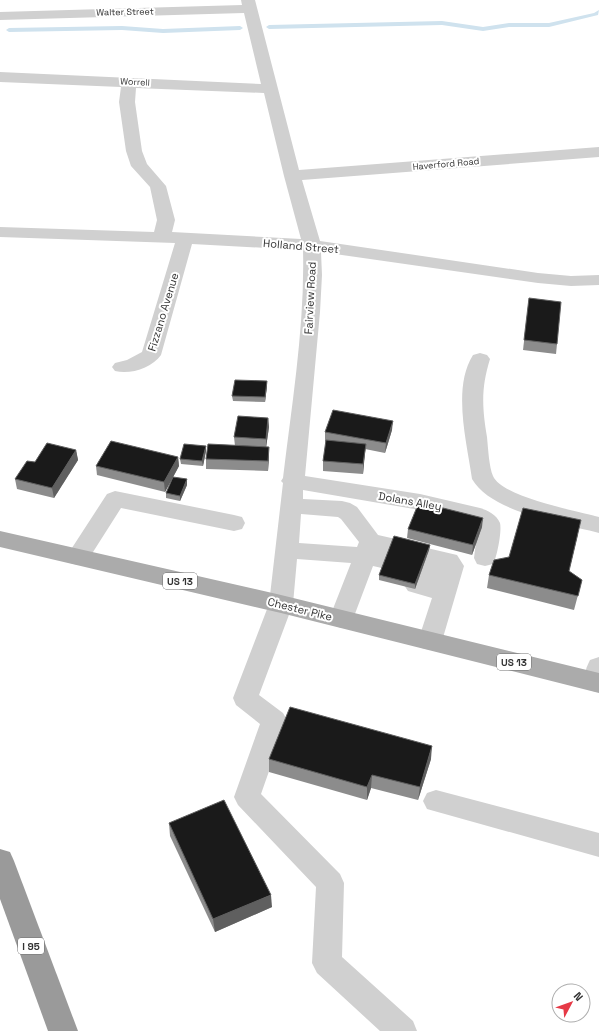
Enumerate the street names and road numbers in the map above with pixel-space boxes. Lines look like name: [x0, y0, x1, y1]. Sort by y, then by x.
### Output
street label: Walter Street: [96, 5, 154, 19]
street label: Worrell: [120, 75, 150, 89]
street label: Haverford Road: [412, 155, 480, 173]
street label: Holland Street: [263, 236, 339, 256]
street label: Fairview Road: [301, 261, 319, 335]
street label: Fizzano Avenue: [144, 271, 182, 353]
street label: Dolans Alley: [377, 489, 443, 513]
road number: US 13: [163, 573, 197, 589]
street label: Chester Pike: [266, 594, 334, 624]
road number: US 13: [497, 654, 531, 670]
road number: I 95: [18, 938, 44, 954]

